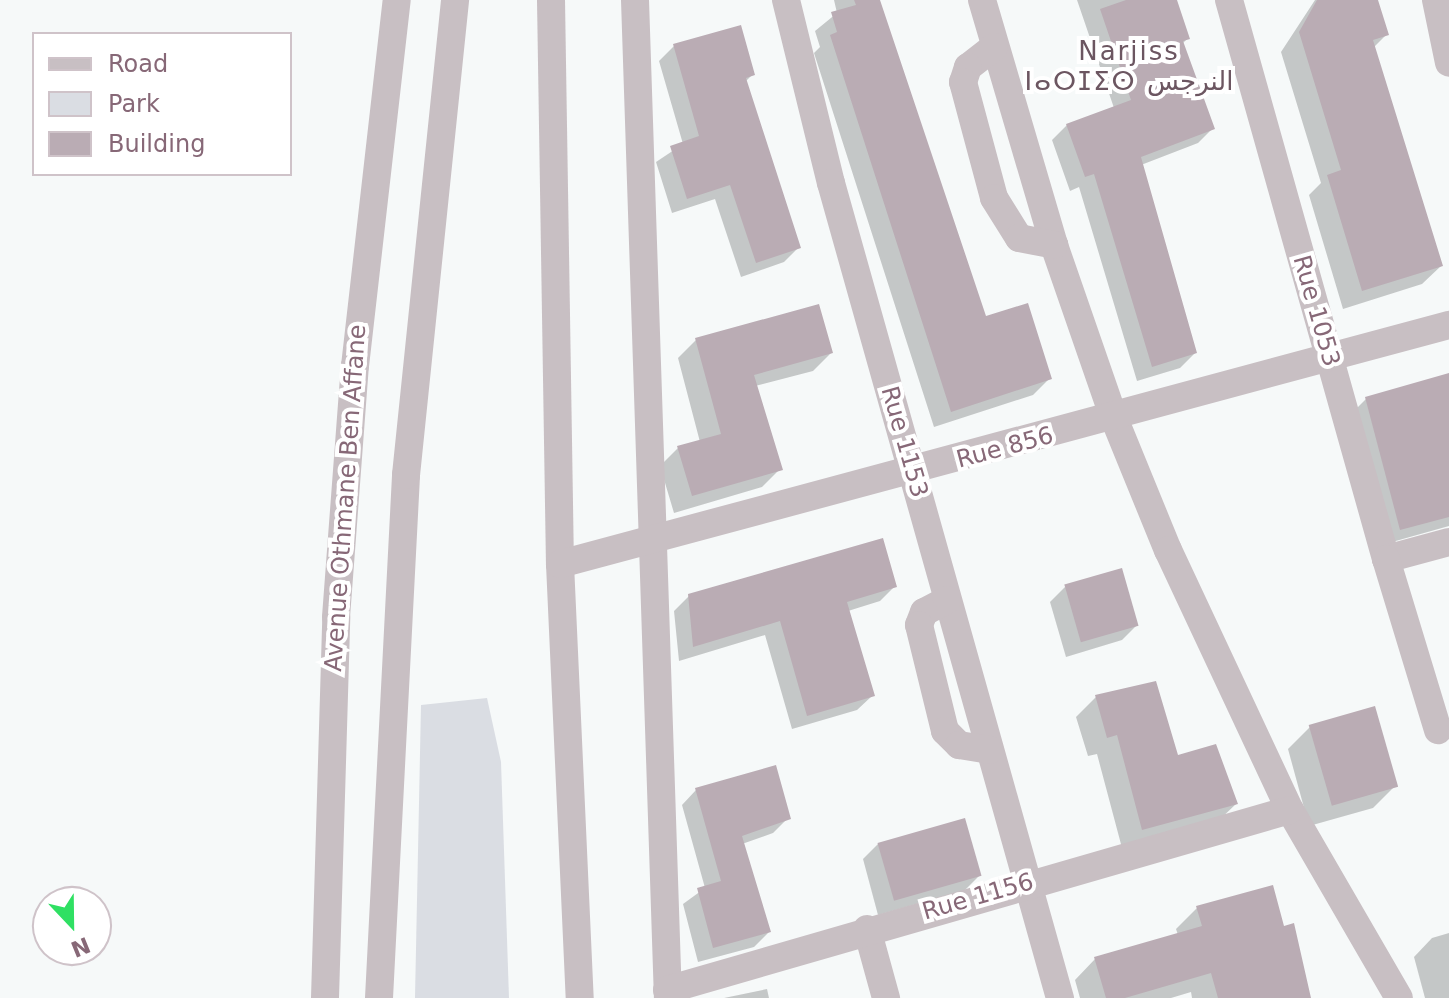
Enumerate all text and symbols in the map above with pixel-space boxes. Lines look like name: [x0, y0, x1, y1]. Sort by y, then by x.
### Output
legend: [32, 32, 292, 176]
district label: Narjiss ⵏⴰⵔⵊⵉⵙ النرجس: [1032, 36, 1226, 98]
text: Road: [108, 50, 168, 78]
text: Park: [108, 90, 160, 118]
text: Building: [108, 130, 205, 158]
street label: Rue 1053: [1286, 252, 1346, 370]
street label: Avenue Othmane Ben Affane: [320, 324, 372, 672]
street label: Rue 1153: [874, 383, 934, 501]
street label: Rue 856: [953, 421, 1057, 475]
street label: Rue 1156: [919, 867, 1037, 927]
north arrow: [32, 886, 112, 966]
text: N: [67, 932, 94, 962]

